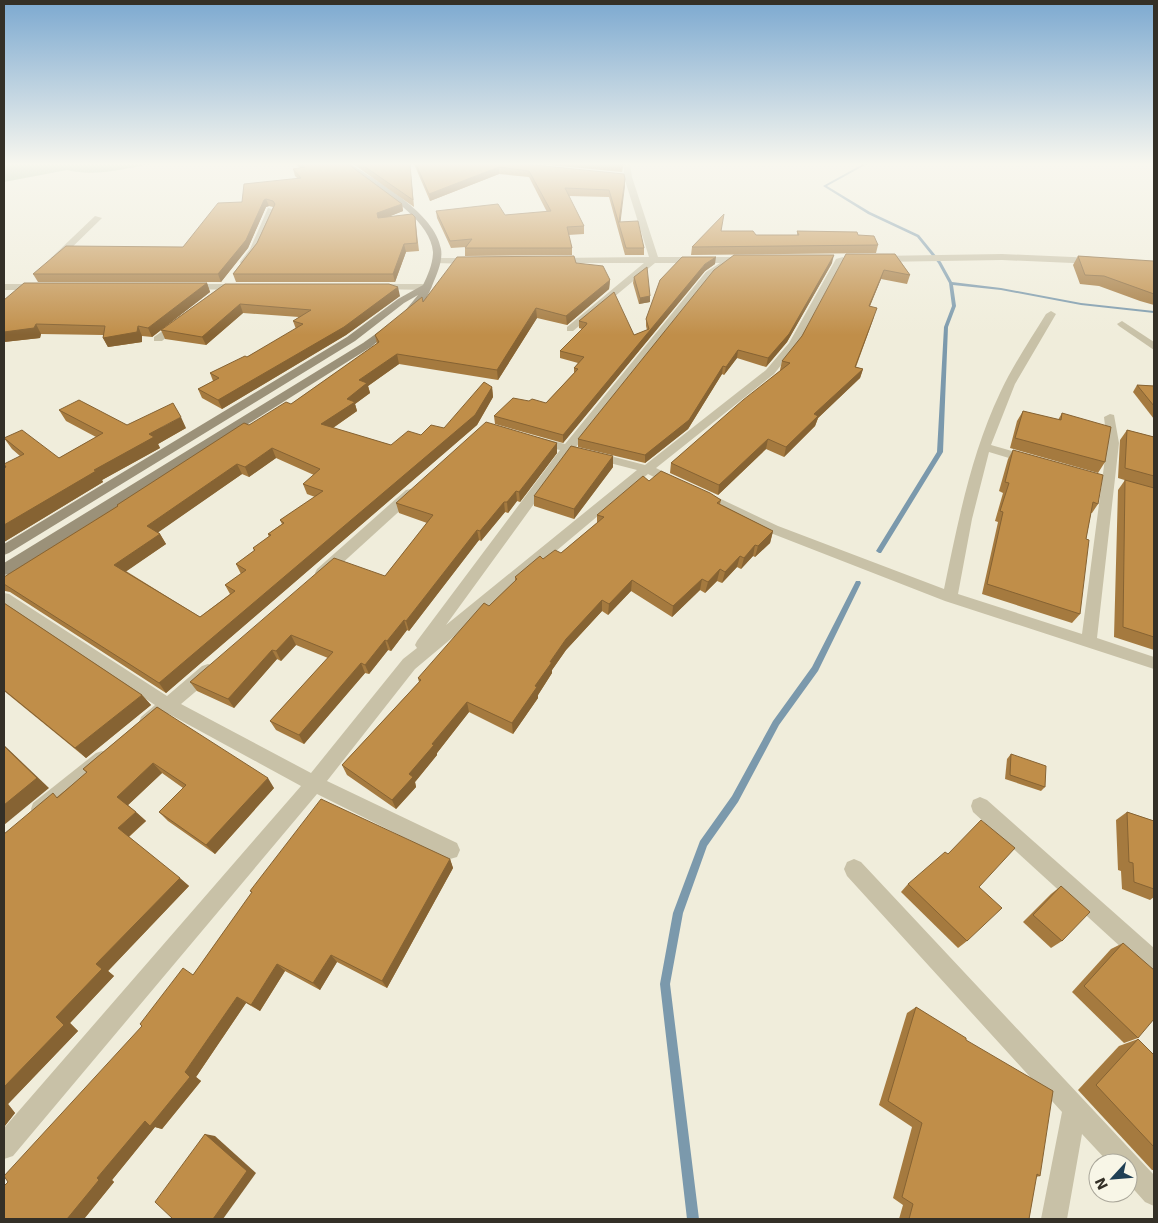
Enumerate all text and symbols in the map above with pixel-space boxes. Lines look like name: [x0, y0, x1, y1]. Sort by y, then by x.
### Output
north arrow: [1088, 1153, 1138, 1203]
text: N: [1092, 1175, 1111, 1192]

